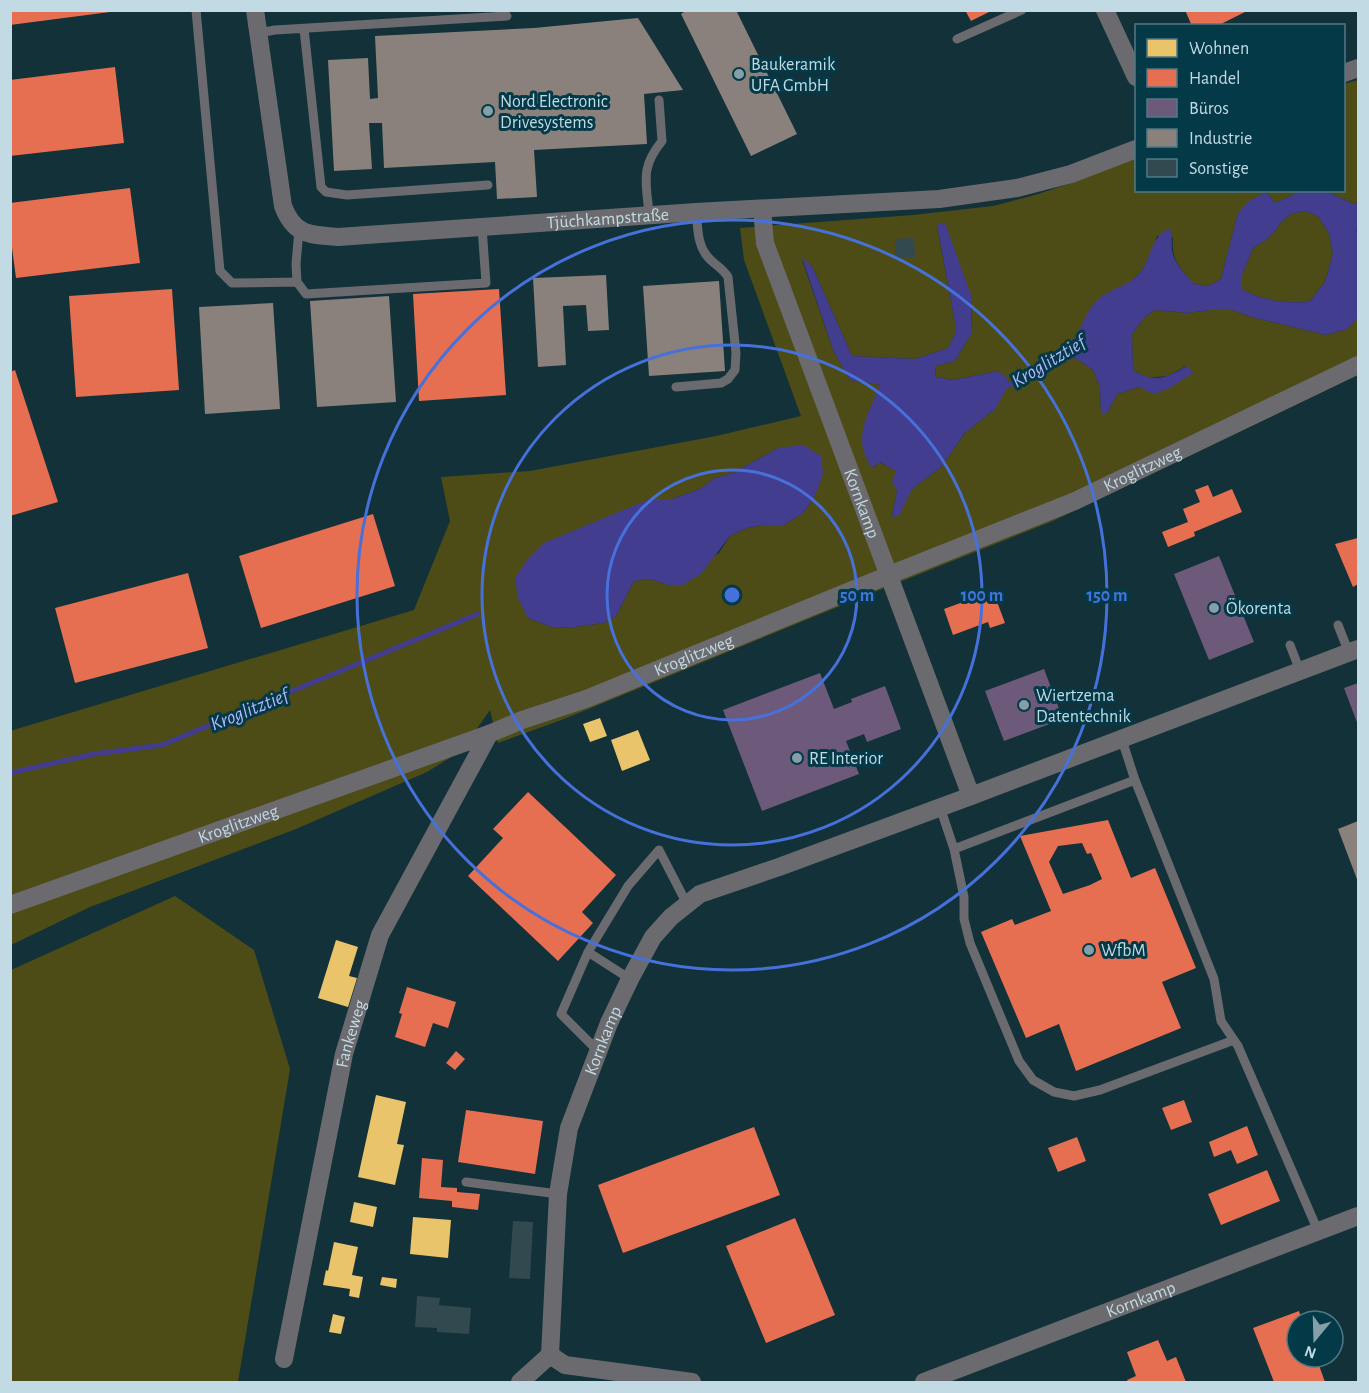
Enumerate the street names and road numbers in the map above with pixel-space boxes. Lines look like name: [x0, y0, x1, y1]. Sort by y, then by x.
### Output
street label: Tjüchkampstraße: [546, 206, 670, 232]
street label: Kroglitzweg: [1101, 443, 1185, 496]
street label: Kornkamp: [840, 466, 882, 541]
street label: Kroglitzweg: [652, 632, 736, 680]
street label: Kroglitzweg: [196, 802, 281, 847]
street label: Fankeweg: [334, 998, 370, 1069]
street label: Kornkamp: [582, 1004, 626, 1078]
street label: Kornkamp: [1104, 1279, 1178, 1321]

